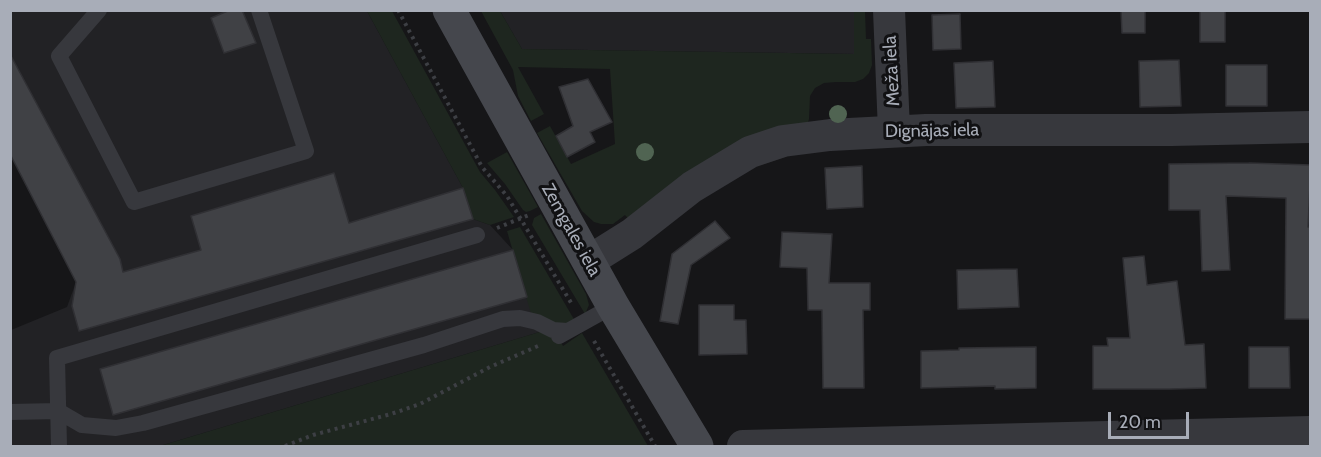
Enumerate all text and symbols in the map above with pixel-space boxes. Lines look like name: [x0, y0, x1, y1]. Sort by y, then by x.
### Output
street label: Meža iela: [879, 35, 905, 107]
street label: Dignājas iela: [885, 119, 979, 143]
street label: Zemgales iela: [537, 180, 605, 280]
scale bar: [1111, 400, 1192, 438]
text: 20 m: [1119, 411, 1161, 433]

